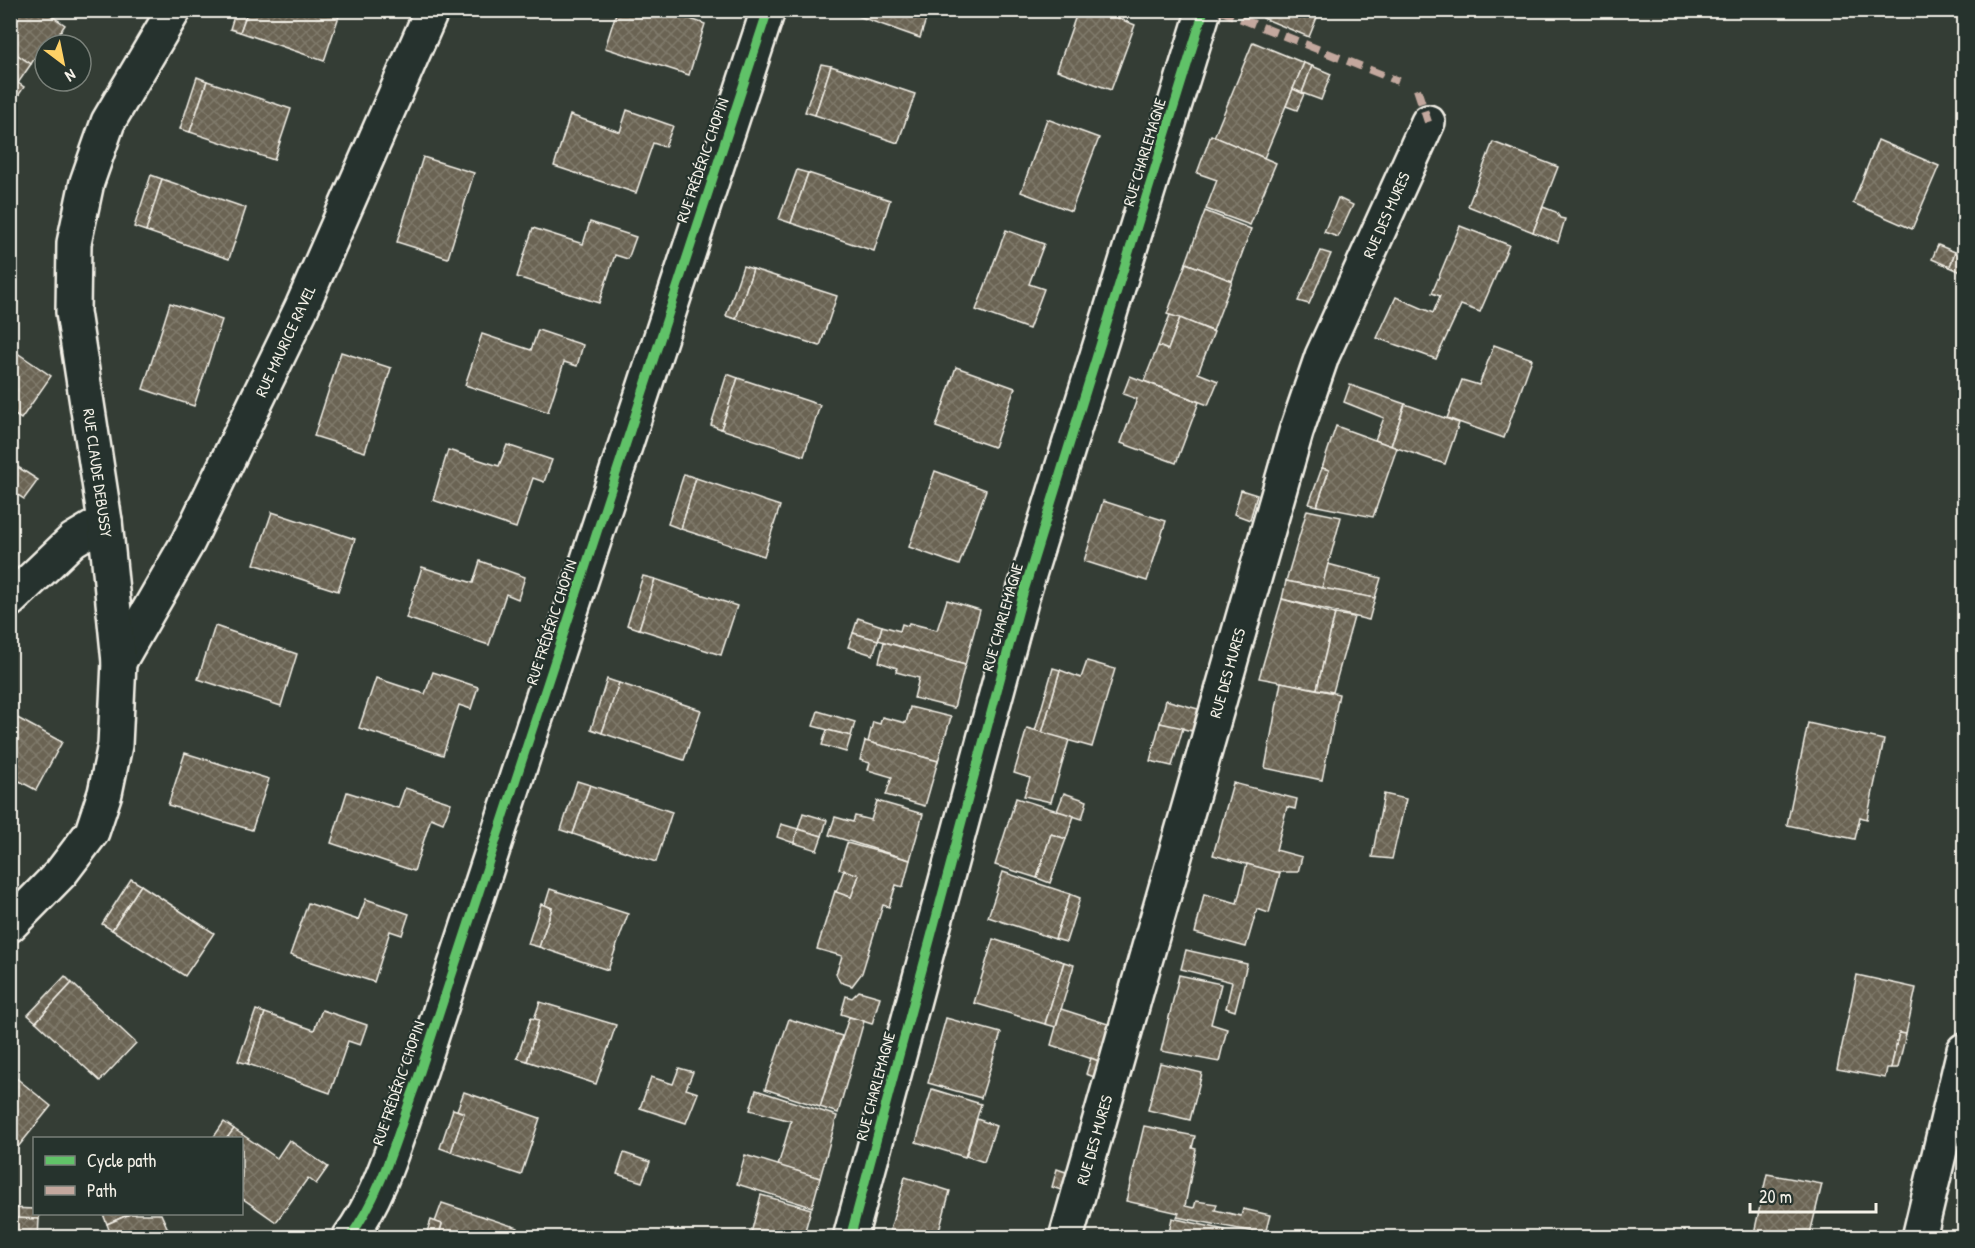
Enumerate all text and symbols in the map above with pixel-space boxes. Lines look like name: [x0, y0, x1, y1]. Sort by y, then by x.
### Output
north arrow: [33, 33, 93, 93]
text: N: [61, 64, 80, 88]
street label: RUE FRÉDÉRIC CHOPIN: [670, 95, 734, 225]
street label: RUE CHARLEMAGNE: [1117, 95, 1171, 209]
street label: RUE DES MURES: [1357, 168, 1415, 262]
street label: RUE MAURICE RAVEL: [250, 282, 320, 400]
street label: RUE CLAUDE DEBUSSY: [78, 407, 118, 539]
street label: RUE FRÉDÉRIC CHOPIN: [520, 557, 582, 687]
street label: RUE CHARLEMAGNE: [976, 560, 1028, 674]
street label: RUE DES MURES: [1204, 625, 1251, 720]
street label: RUE FRÉDÉRIC CHOPIN: [366, 1018, 430, 1148]
street label: RUE CHARLEMAGNE: [850, 1029, 900, 1143]
street label: RUE DES MURES: [1071, 1092, 1118, 1187]
legend: [33, 1137, 243, 1215]
text: Cycle path: [87, 1148, 157, 1173]
scale bar: [1750, 1176, 1876, 1214]
text: Path: [87, 1178, 117, 1203]
text: 20 m: [1759, 1184, 1792, 1209]

